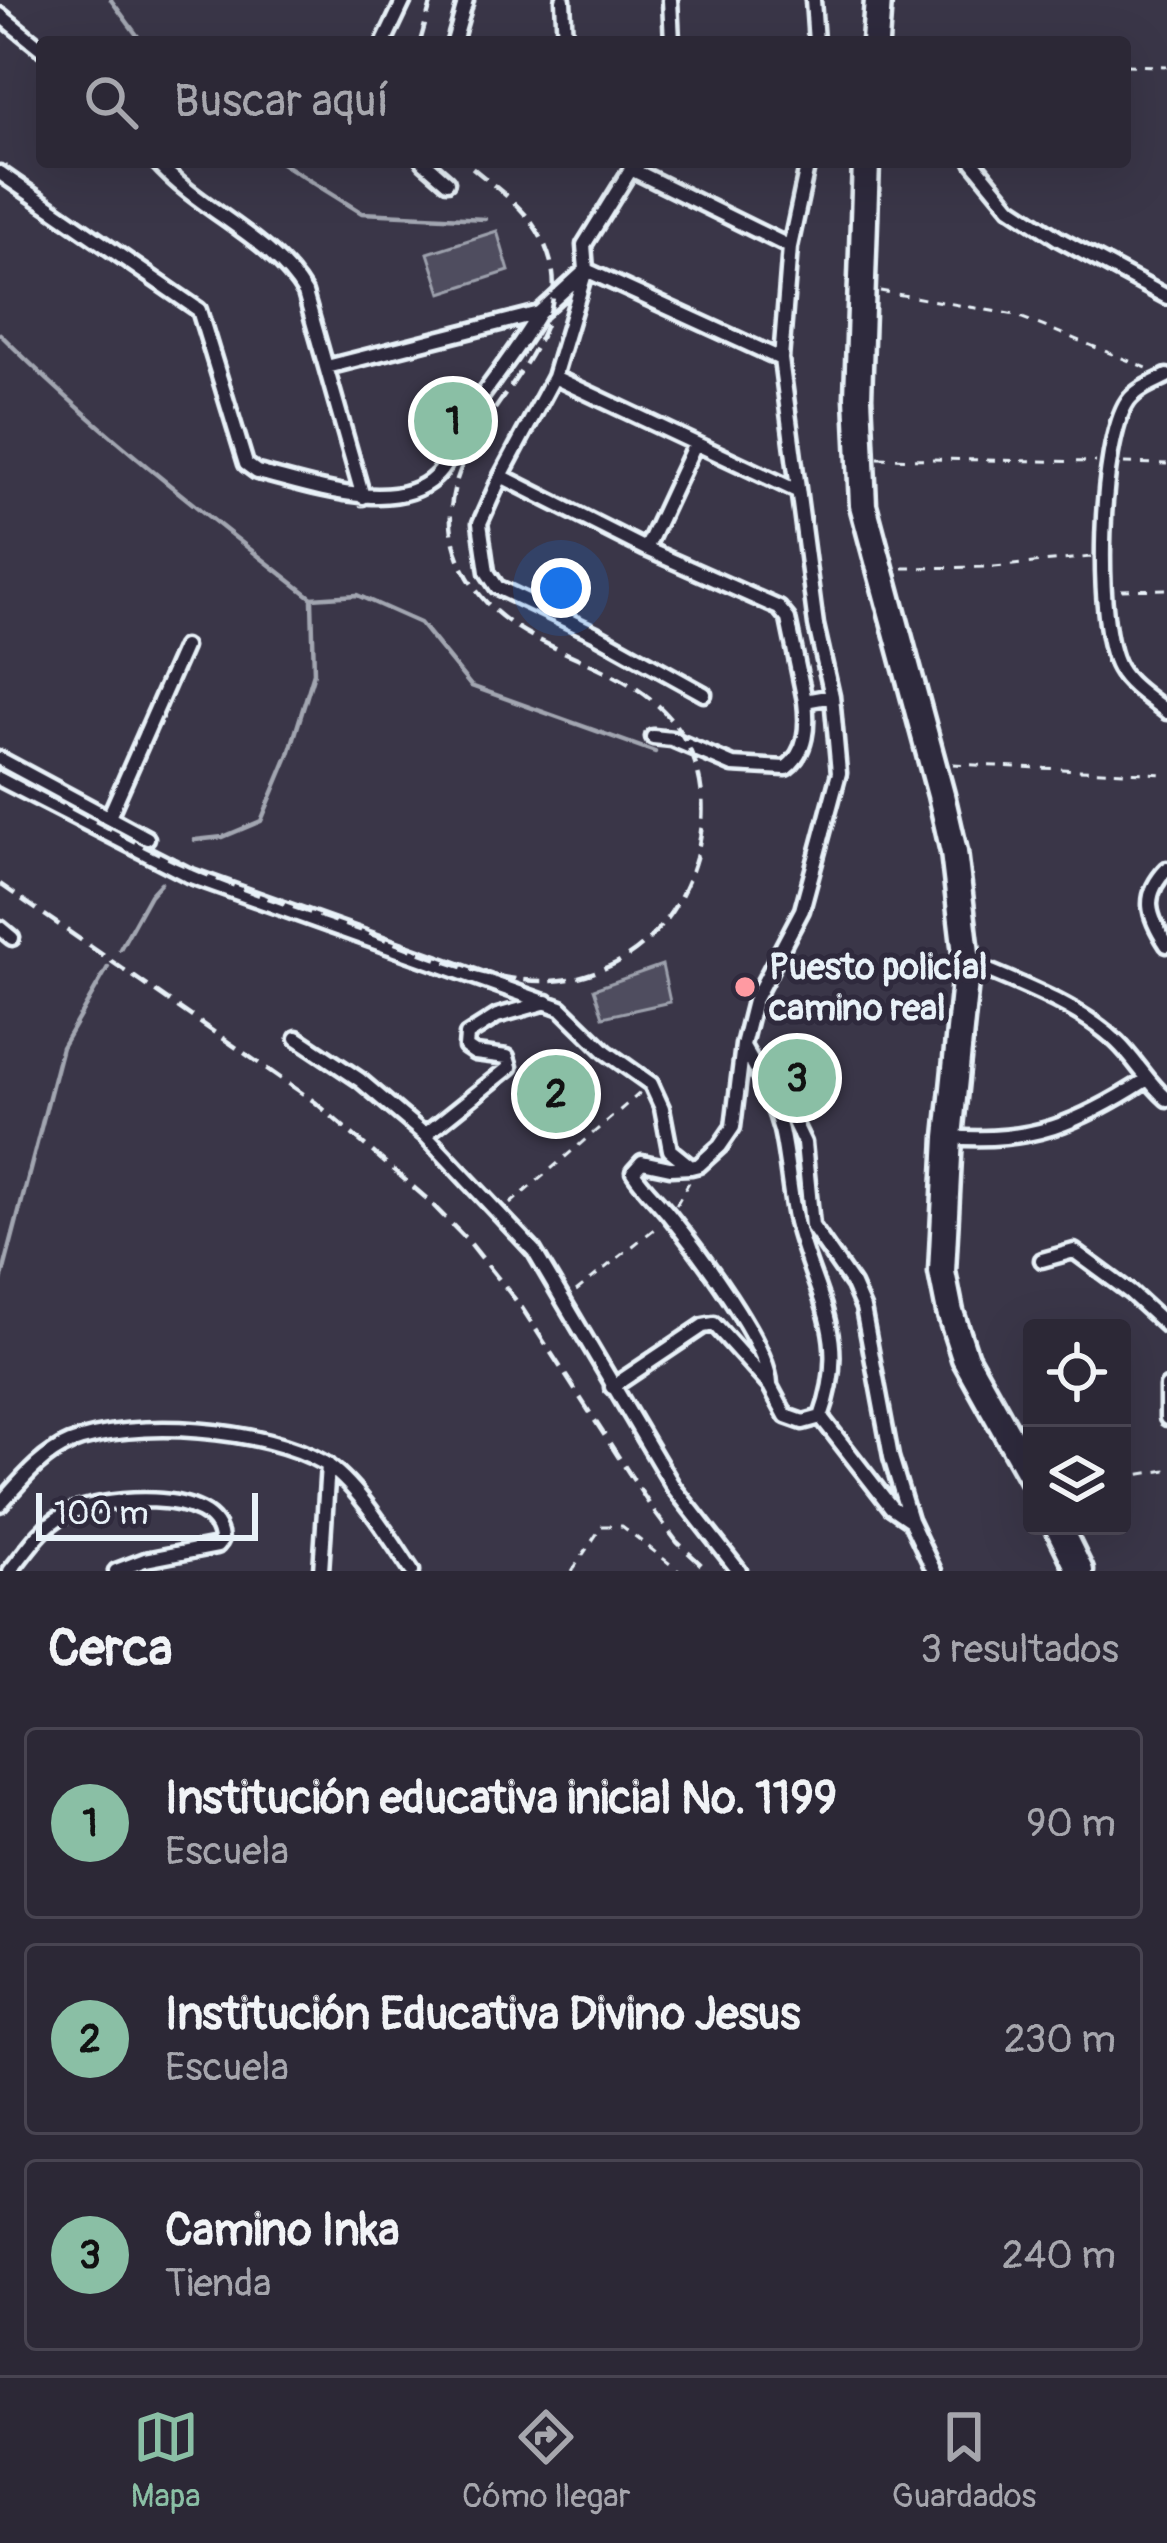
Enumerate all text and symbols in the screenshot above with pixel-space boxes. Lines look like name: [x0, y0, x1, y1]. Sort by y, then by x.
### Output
search box: [36, 36, 1131, 168]
icon: search: [78, 69, 144, 135]
text: Buscar aquí: [174, 74, 389, 130]
pin: 1: [414, 376, 492, 466]
your location: [531, 558, 591, 618]
place label: Puesto policíal camino real: [769, 945, 987, 1031]
marker: Puesto policíal camino real: [732, 974, 758, 1000]
pin: 3: [758, 1033, 836, 1123]
pin: 2: [517, 1049, 595, 1139]
map controls: [1023, 1319, 1131, 1535]
button: locate: [1023, 1319, 1131, 1427]
button: layers: [1023, 1427, 1131, 1535]
scale bar: [36, 1487, 258, 1540]
text: 100 m: [54, 1493, 148, 1534]
text: Cerca: [48, 1617, 172, 1681]
text: 3 resultados: [920, 1625, 1119, 1674]
text: Institución educativa inicial No. 1199: [165, 1771, 837, 1827]
text: 1: [82, 1799, 98, 1848]
text: 90 m: [1026, 1799, 1116, 1848]
text: Escuela: [165, 1827, 289, 1876]
text: Institución Educativa Divino Jesus: [165, 1987, 800, 2043]
text: 2: [79, 2015, 101, 2064]
text: 230 m: [1004, 2015, 1116, 2064]
text: Escuela: [165, 2043, 289, 2092]
text: Camino Inka: [165, 2203, 399, 2259]
text: 3: [79, 2231, 101, 2280]
text: 240 m: [1002, 2231, 1116, 2280]
text: Tienda: [165, 2259, 271, 2308]
tab: Mapa: [131, 2404, 201, 2517]
tab: Cómo llegar: [462, 2404, 630, 2517]
tab: Guardados: [892, 2404, 1036, 2517]

